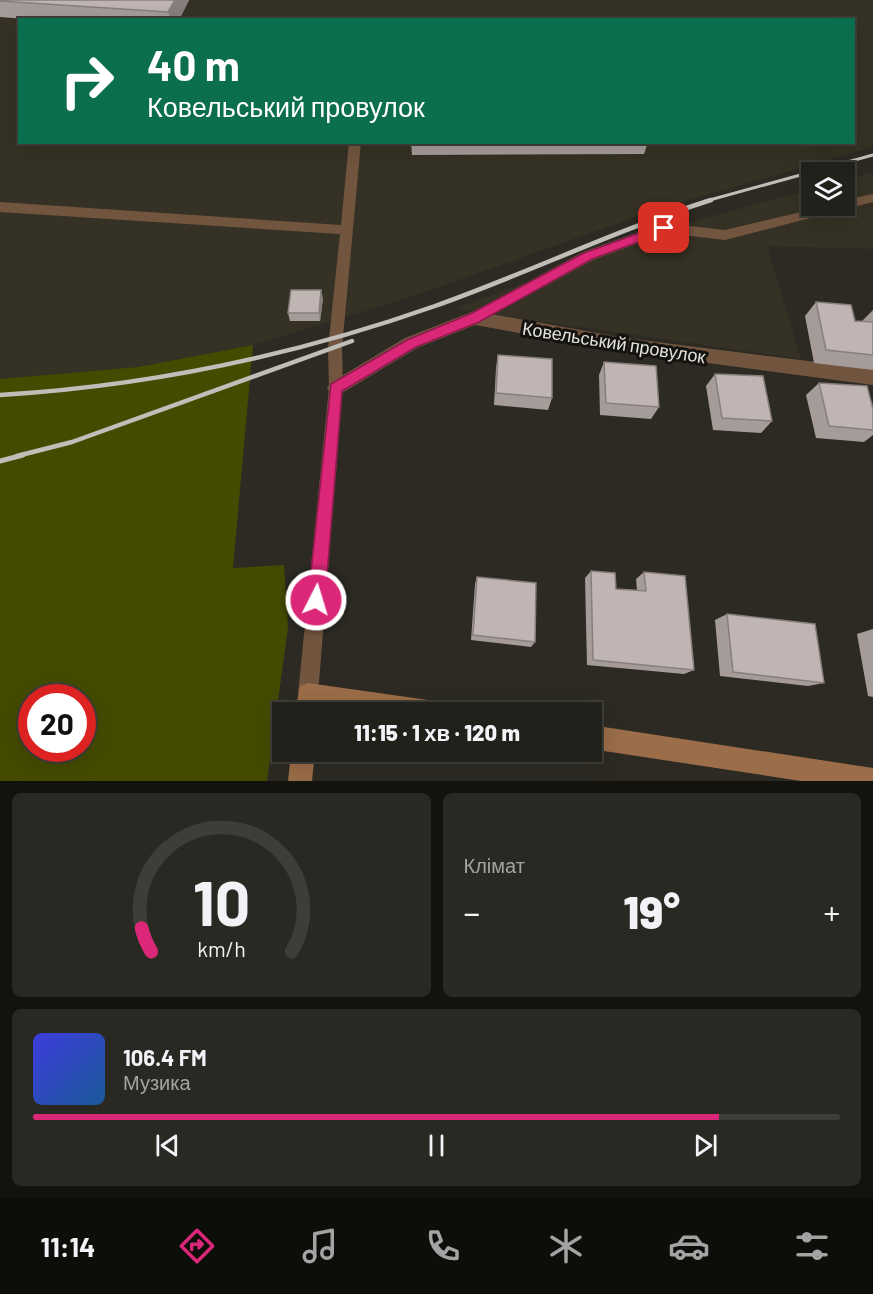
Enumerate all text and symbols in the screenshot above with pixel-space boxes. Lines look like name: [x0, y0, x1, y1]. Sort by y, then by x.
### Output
text: 40 m: [147, 39, 240, 89]
icon: right: [48, 42, 126, 120]
text: Ковельський провулок: [147, 90, 425, 122]
map controls: [801, 162, 855, 216]
button: layers: [801, 162, 855, 216]
pin: [638, 202, 689, 253]
icon: arrive: [647, 211, 680, 244]
street label: Ковельський провулок: [521, 317, 707, 367]
position arrow: [284, 568, 348, 632]
speed limit sign: 20: [18, 684, 96, 762]
text: 11:15 · 1 хв · 120 m: [354, 719, 520, 745]
text: Клімат: [464, 853, 525, 877]
text: 10: [192, 864, 250, 938]
text: 19°: [623, 884, 680, 938]
text: −: [464, 892, 480, 932]
text: +: [824, 892, 840, 932]
text: km/h: [197, 936, 246, 961]
text: 106.4 FM: [123, 1044, 207, 1070]
text: Музика: [123, 1070, 191, 1094]
icon: previous: [151, 1129, 184, 1162]
icon: pause: [420, 1129, 453, 1162]
icon: next: [689, 1129, 722, 1162]
icon: directions: [176, 1225, 218, 1267]
icon: music: [299, 1225, 341, 1267]
icon: phone: [422, 1225, 464, 1267]
icon: climate: [545, 1225, 587, 1267]
icon: car: [668, 1225, 710, 1267]
icon: filters: [791, 1225, 833, 1267]
text: 11:14: [40, 1230, 95, 1262]

